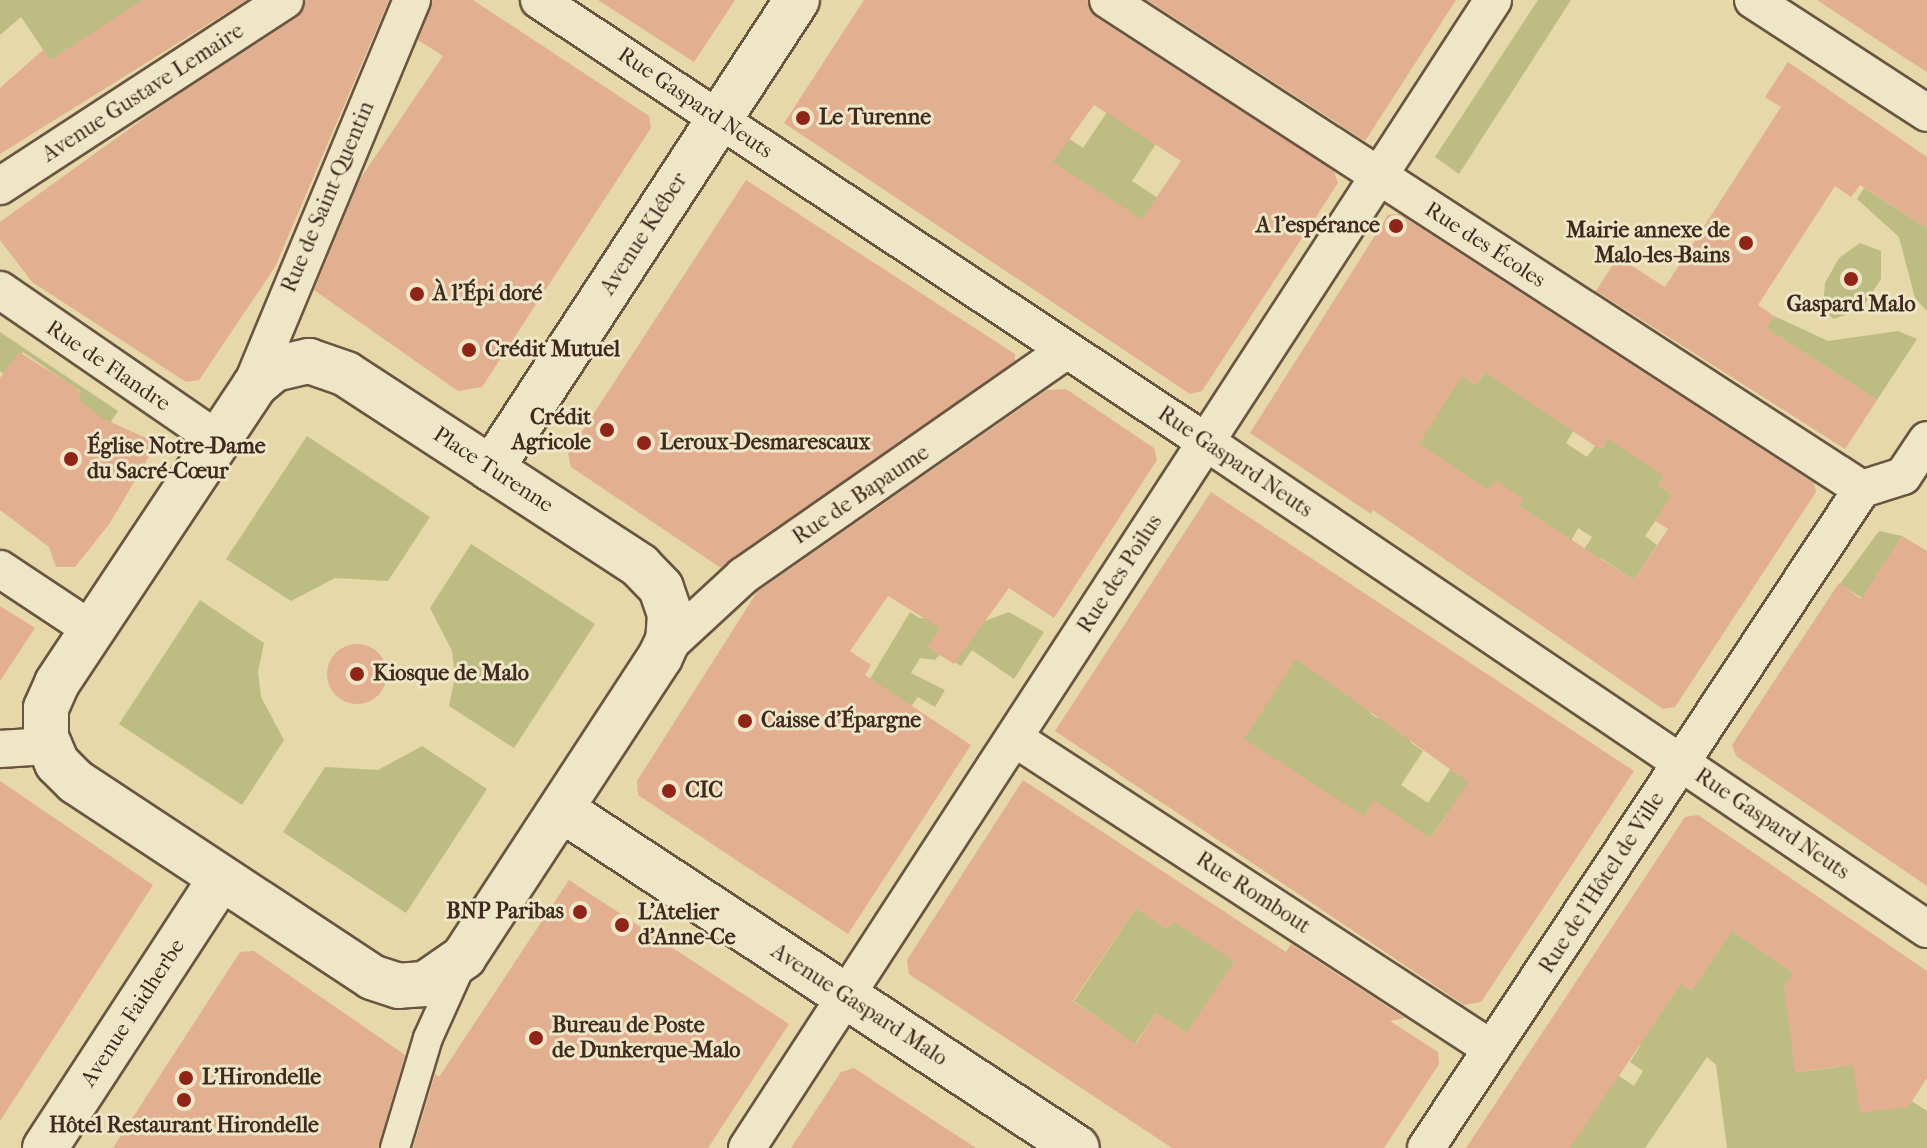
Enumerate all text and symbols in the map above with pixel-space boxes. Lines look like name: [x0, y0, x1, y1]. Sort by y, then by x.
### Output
street label: Avenue Gustave Lemaire: [37, 18, 249, 168]
street label: Rue Gaspard Neuts: [613, 42, 777, 164]
street label: Rue de Saint-Quentin: [276, 97, 380, 297]
place label: Le Turenne: [819, 105, 931, 131]
marker: Le Turenne: [794, 109, 812, 127]
street label: Avenue Kléber: [595, 168, 693, 300]
street label: Rue des Écoles: [1420, 196, 1550, 294]
place label: A l'espérance: [1256, 213, 1380, 239]
marker: A l'espérance: [1387, 217, 1405, 235]
place label: Mairie annexe de Malo-les-Bains: [1566, 217, 1730, 268]
marker: Mairie annexe de Malo-les-Bains: [1737, 234, 1755, 252]
marker: Gaspard Malo: [1842, 270, 1860, 288]
place label: À l'Épi doré: [433, 281, 542, 307]
marker: À l'Épi doré: [408, 285, 426, 303]
place label: Gaspard Malo: [1786, 292, 1916, 318]
street label: Rue de Flandre: [41, 315, 175, 417]
place label: Crédit Mutuel: [485, 337, 620, 363]
marker: Crédit Mutuel: [460, 341, 478, 359]
street label: Rue Gaspard Neuts: [1153, 401, 1317, 523]
place label: Crédit Agricole: [512, 404, 591, 456]
street label: Place Turenne: [428, 421, 558, 519]
marker: Crédit Agricole: [598, 421, 616, 439]
place label: Leroux-Desmarescaux: [660, 430, 870, 456]
place label: Église Notre-Dame du Sacré-Cœur: [87, 433, 266, 484]
marker: Leroux-Desmarescaux: [635, 434, 653, 452]
street label: Rue de Bapaume: [788, 440, 934, 550]
marker: Église Notre-Dame du Sacré-Cœur: [62, 450, 80, 468]
street label: Rue des Poilus: [1072, 510, 1168, 638]
place label: Kiosque de Malo: [373, 661, 529, 687]
marker: Kiosque de Malo: [348, 665, 366, 683]
place label: Caisse d'Épargne: [761, 708, 921, 734]
marker: Caisse d'Épargne: [736, 712, 754, 730]
street label: Rue Gaspard Neuts: [1690, 763, 1854, 885]
place label: CIC: [685, 778, 723, 804]
marker: CIC: [660, 782, 678, 800]
street label: Rue de l'Hôtel de Ville: [1534, 787, 1670, 979]
street label: Rue Rombout: [1191, 846, 1315, 940]
place label: BNP Paribas: [446, 899, 564, 925]
place label: L'Atelier d'Anne-Ce: [638, 899, 736, 950]
marker: BNP Paribas: [571, 903, 589, 921]
marker: L'Atelier d'Anne-Ce: [613, 916, 631, 934]
street label: Avenue Faidherbe: [75, 934, 191, 1092]
street label: Avenue Gaspard Malo: [766, 938, 952, 1072]
place label: Bureau de Poste de Dunkerque-Malo: [552, 1012, 740, 1064]
marker: Bureau de Poste de Dunkerque-Malo: [527, 1029, 545, 1047]
place label: L'Hirondelle: [202, 1065, 321, 1091]
marker: L'Hirondelle: [177, 1069, 195, 1087]
marker: Hôtel Restaurant Hirondelle: [175, 1091, 193, 1109]
place label: Hôtel Restaurant Hirondelle: [49, 1113, 319, 1139]

